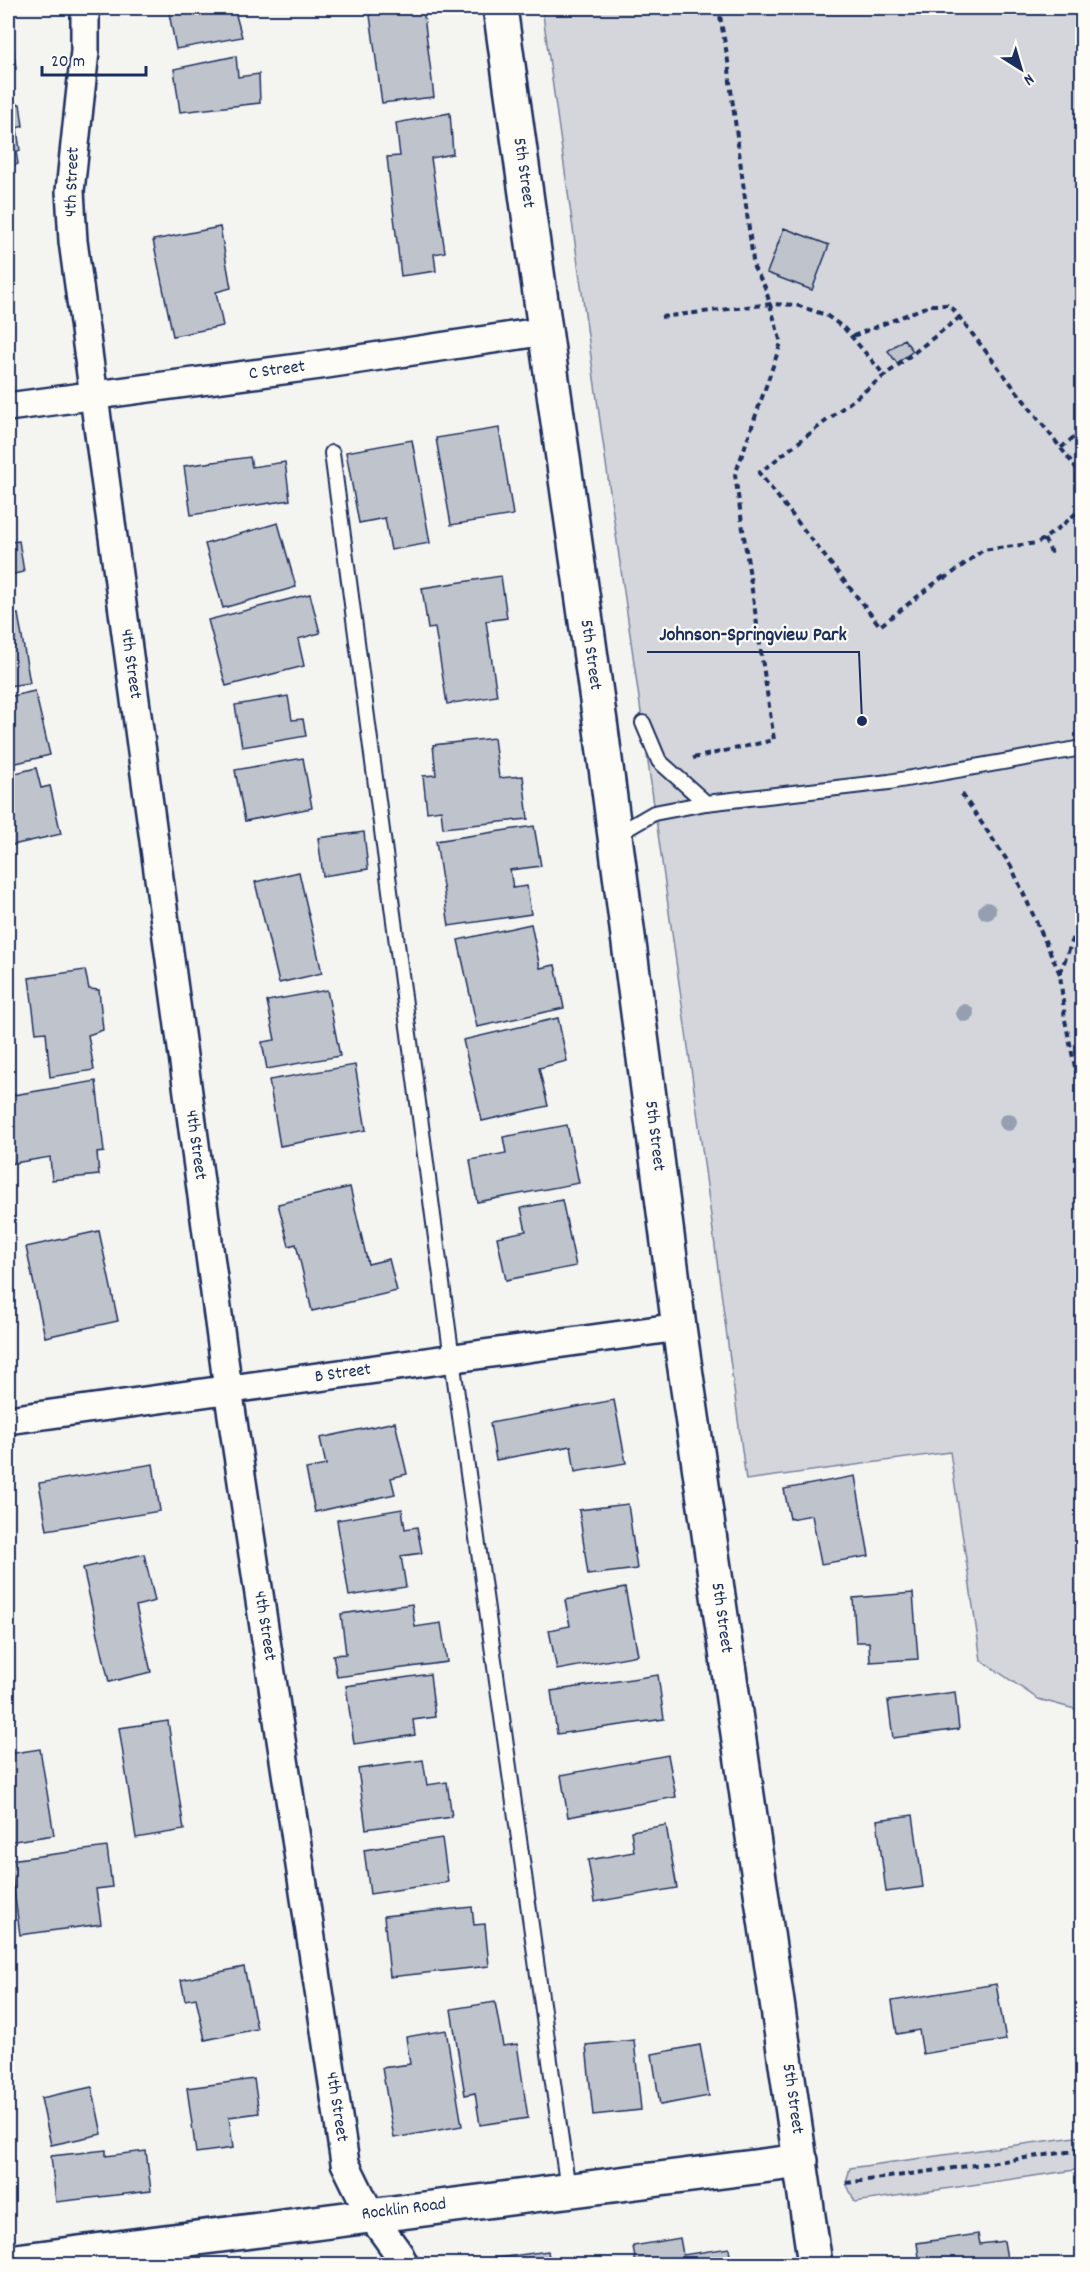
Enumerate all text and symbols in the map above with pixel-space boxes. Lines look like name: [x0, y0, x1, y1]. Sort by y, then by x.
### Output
scale bar: [42, 39, 146, 77]
north arrow: [991, 39, 1051, 99]
text: 20 m: [51, 50, 85, 75]
text: N: [1018, 67, 1039, 91]
street label: 5th Street: [506, 136, 540, 210]
street label: 4th Street: [59, 146, 87, 218]
street label: C Street: [247, 355, 307, 387]
callout: Johnson-Springview Park: [647, 614, 859, 652]
street label: 5th Street: [573, 618, 607, 692]
text: Johnson-Springview Park: [659, 622, 847, 650]
street label: 4th Street: [113, 627, 147, 701]
street label: 5th Street: [637, 1099, 671, 1173]
street label: 4th Street: [178, 1108, 212, 1182]
street label: B Street: [313, 1358, 373, 1390]
street label: 5th Street: [704, 1581, 738, 1655]
street label: 4th Street: [246, 1589, 282, 1663]
street label: 5th Street: [775, 2062, 809, 2136]
street label: 4th Street: [318, 2070, 354, 2144]
street label: Rocklin Road: [360, 2192, 448, 2228]

